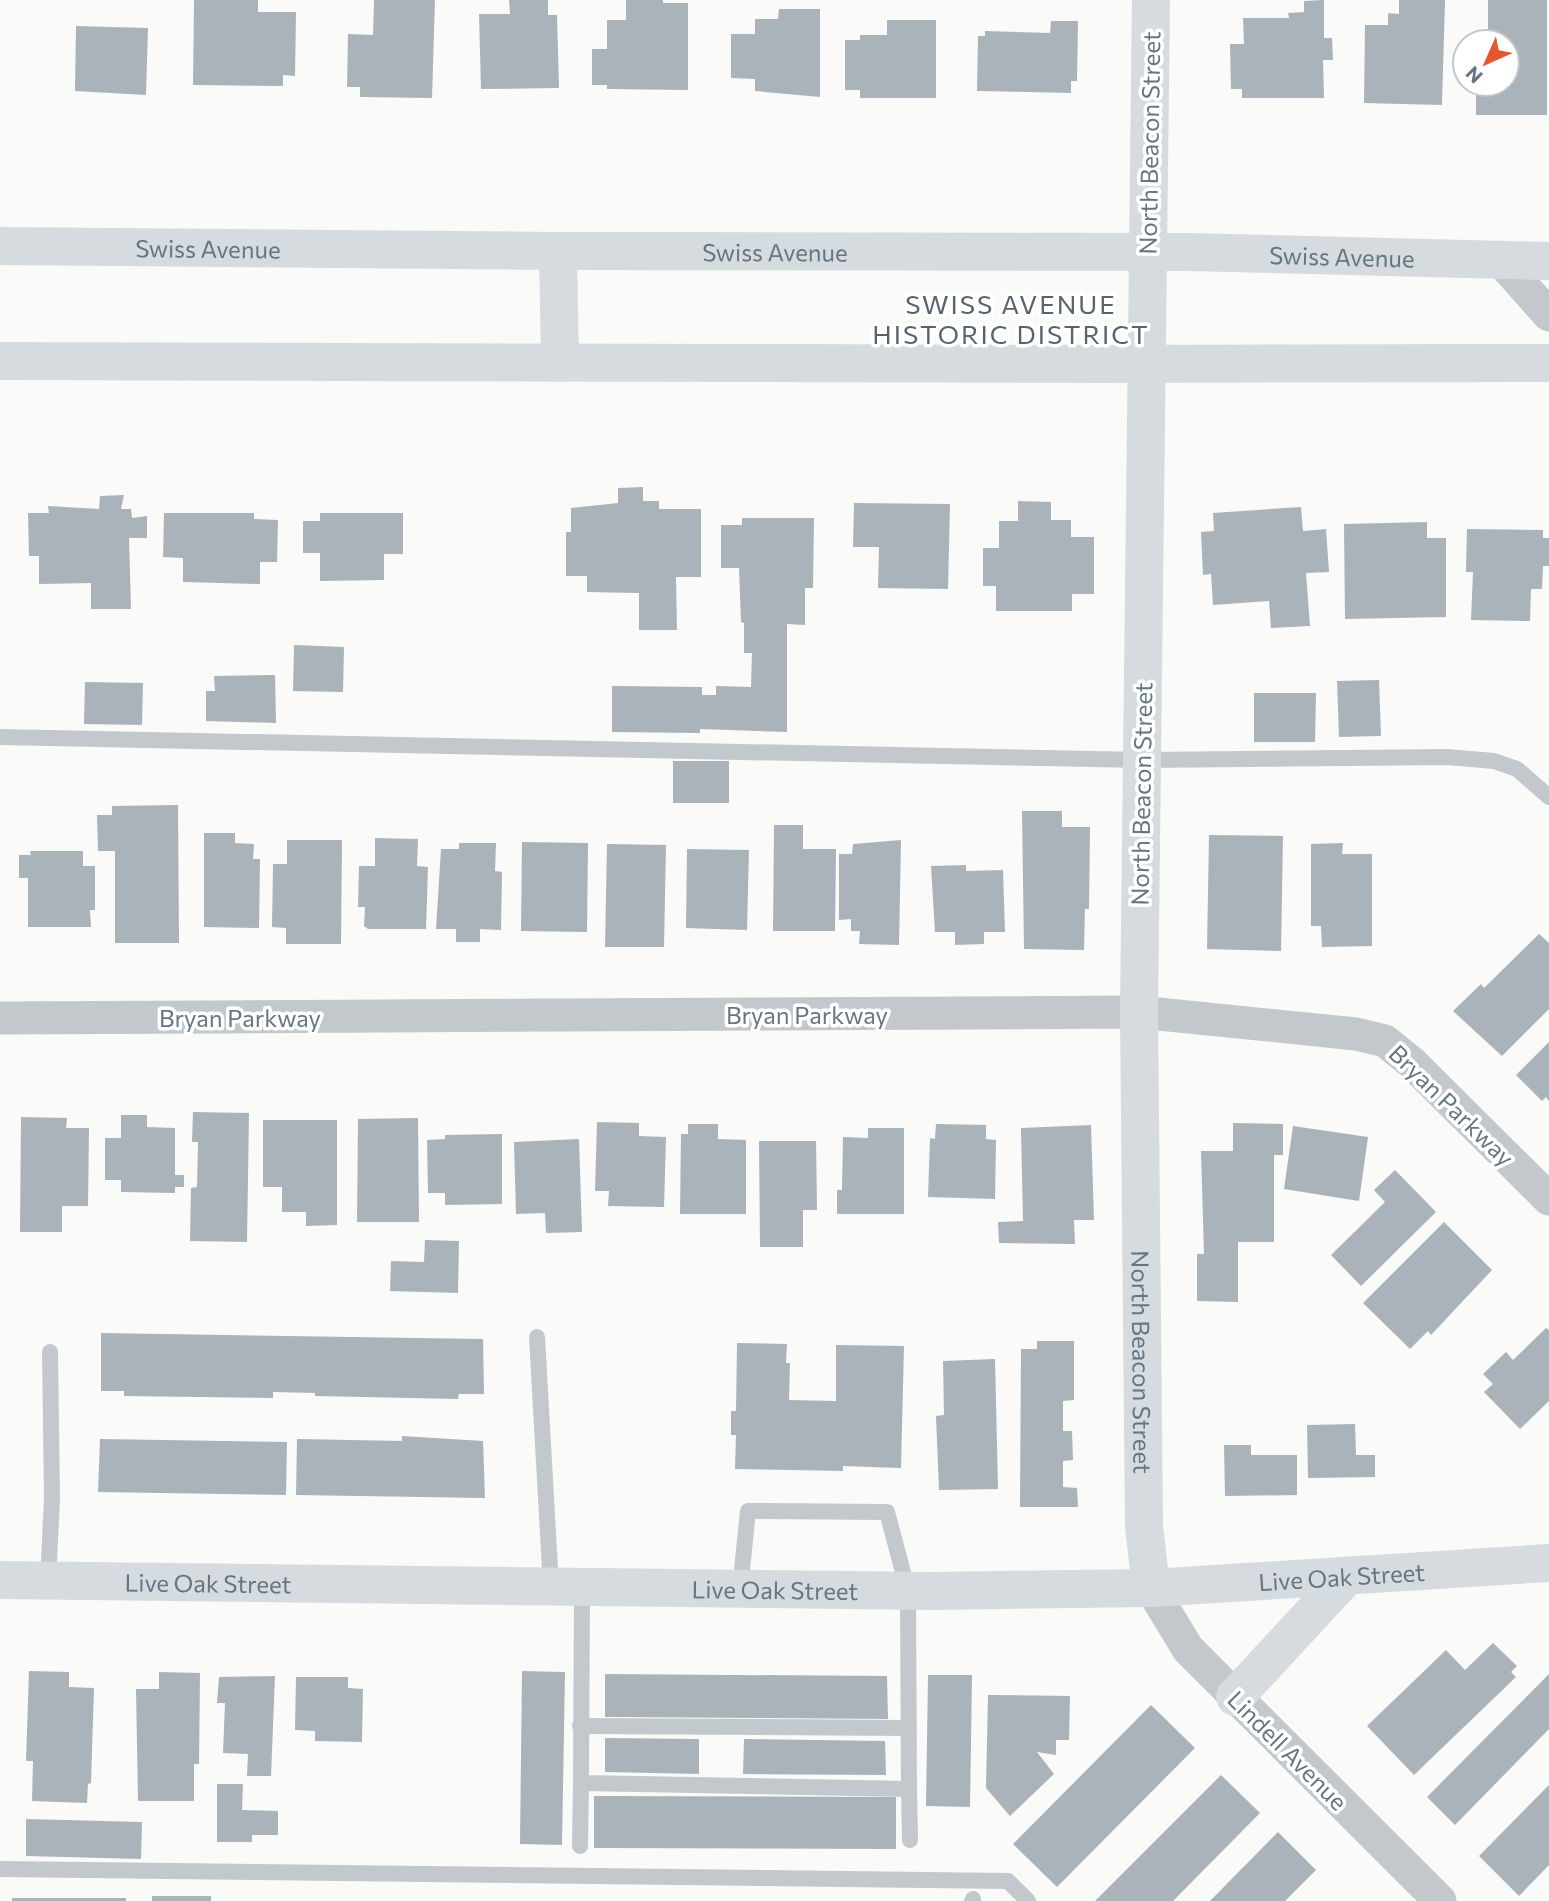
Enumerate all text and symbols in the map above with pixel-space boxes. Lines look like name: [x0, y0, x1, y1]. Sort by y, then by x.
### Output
north arrow: [1451, 28, 1521, 98]
street label: North Beacon Street: [1133, 31, 1165, 255]
text: N: [1460, 62, 1487, 89]
street label: Swiss Avenue: [135, 233, 281, 263]
street label: Swiss Avenue: [702, 237, 848, 266]
street label: Swiss Avenue: [1269, 240, 1415, 272]
district label: SWISS AVENUE HISTORIC DISTRICT: [872, 288, 1150, 349]
street label: North Beacon Street: [1125, 682, 1157, 906]
street label: Bryan Parkway: [726, 1000, 888, 1029]
street label: Bryan Parkway: [159, 1003, 321, 1032]
street label: Bryan Parkway: [1384, 1038, 1520, 1172]
street label: North Beacon Street: [1127, 1250, 1158, 1474]
street label: Live Oak Street: [1257, 1556, 1426, 1596]
street label: Live Oak Street: [124, 1567, 292, 1598]
street label: Live Oak Street: [691, 1574, 859, 1605]
street label: Lindell Avenue: [1222, 1684, 1354, 1816]

